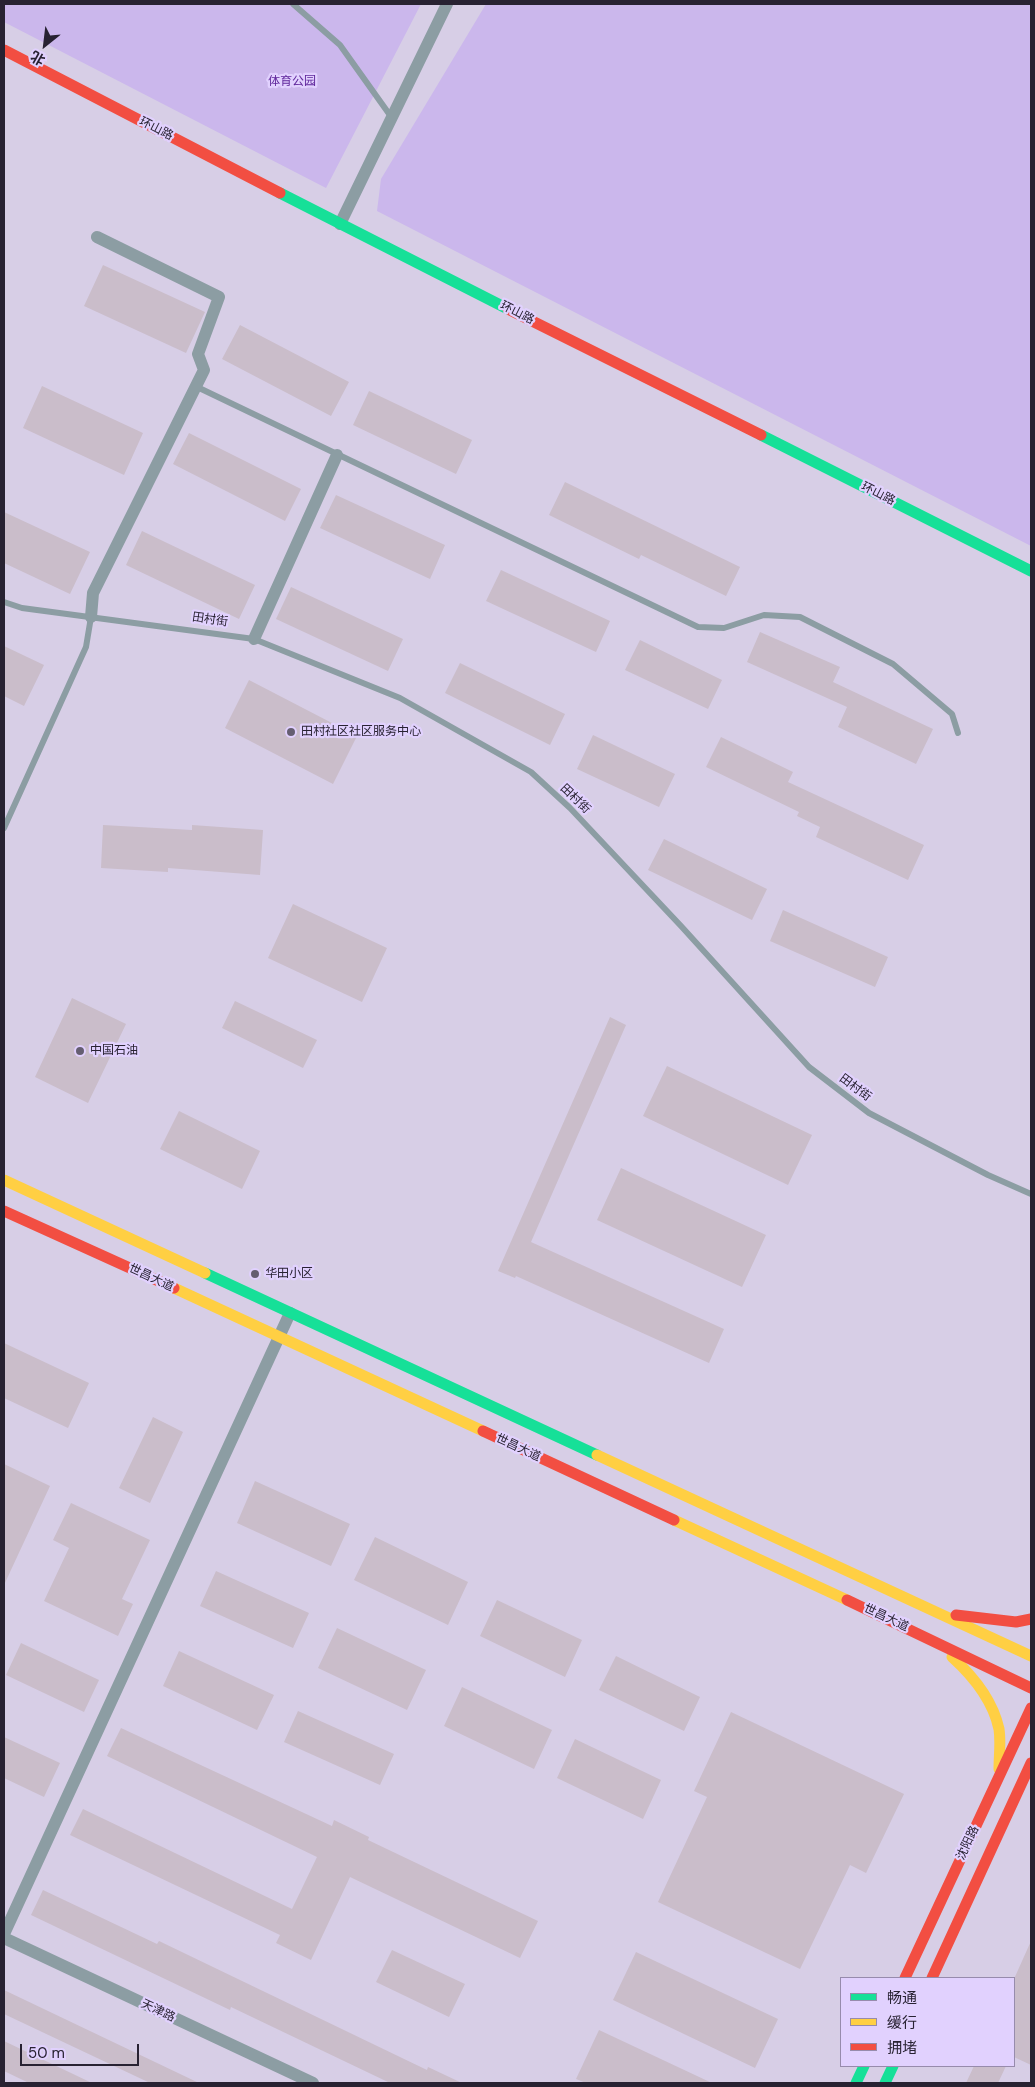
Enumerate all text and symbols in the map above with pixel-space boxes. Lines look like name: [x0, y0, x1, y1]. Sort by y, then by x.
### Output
north arrow: [20, 20, 70, 70]
text: 北: [27, 47, 48, 69]
park label: 体育公园: [268, 75, 316, 89]
street label: 环山路: [137, 114, 175, 144]
street label: 环山路: [498, 298, 536, 328]
street label: 环山路: [859, 479, 897, 509]
street label: 田村街: [191, 610, 229, 630]
place label: 田村社区社区服务中心: [301, 725, 421, 739]
marker: 田村社区社区服务中心: [285, 726, 297, 738]
street label: 田村街: [557, 781, 593, 817]
place label: 中国石油: [90, 1044, 138, 1058]
marker: 中国石油: [74, 1045, 86, 1057]
street label: 田村街: [836, 1071, 874, 1105]
street label: 世昌大道: [126, 1261, 176, 1295]
place label: 华田小区: [265, 1267, 313, 1281]
marker: 华田小区: [249, 1268, 261, 1280]
street label: 世昌大道: [493, 1431, 543, 1465]
street label: 世昌大道: [861, 1601, 911, 1635]
street label: 沈阳路: [954, 1824, 982, 1862]
legend: [840, 1977, 1015, 2067]
text: 畅通: [887, 1988, 917, 2008]
street label: 天津路: [139, 1997, 177, 2025]
text: 缓行: [887, 2013, 917, 2033]
scale bar: [22, 2034, 141, 2066]
text: 拥堵: [887, 2038, 917, 2058]
text: 50 m: [28, 2043, 65, 2063]

